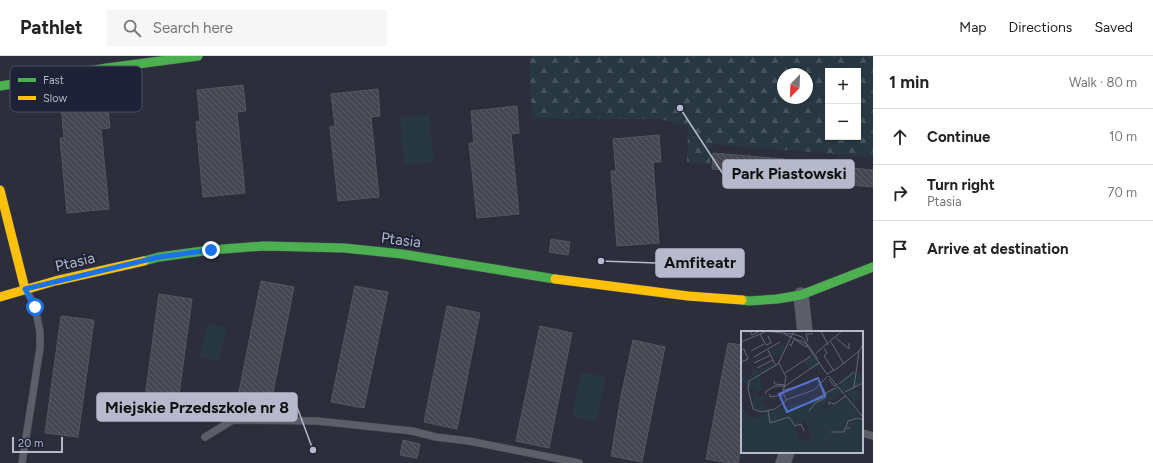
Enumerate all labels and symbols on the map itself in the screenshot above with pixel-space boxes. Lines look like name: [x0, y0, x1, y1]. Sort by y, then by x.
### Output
legend: [10, 66, 142, 112]
north arrow: [777, 68, 813, 104]
text: Fast: [43, 74, 64, 87]
text: Slow: [43, 92, 67, 105]
callout: Park Piastowski: [723, 160, 854, 188]
text: Park Piastowski: [731, 164, 847, 183]
street label: Ptasia: [380, 229, 422, 251]
route end: [202, 241, 220, 259]
street label: Ptasia: [53, 249, 97, 275]
callout: Amfiteatr: [656, 249, 744, 277]
text: Amfiteatr: [664, 253, 736, 272]
route start: [26, 298, 44, 316]
inset map: [741, 331, 863, 453]
callout: Miejskie Przedszkole nr 8: [97, 393, 297, 421]
text: Miejskie Przedszkole nr 8: [105, 398, 289, 417]
scale bar: [12, 435, 63, 454]

